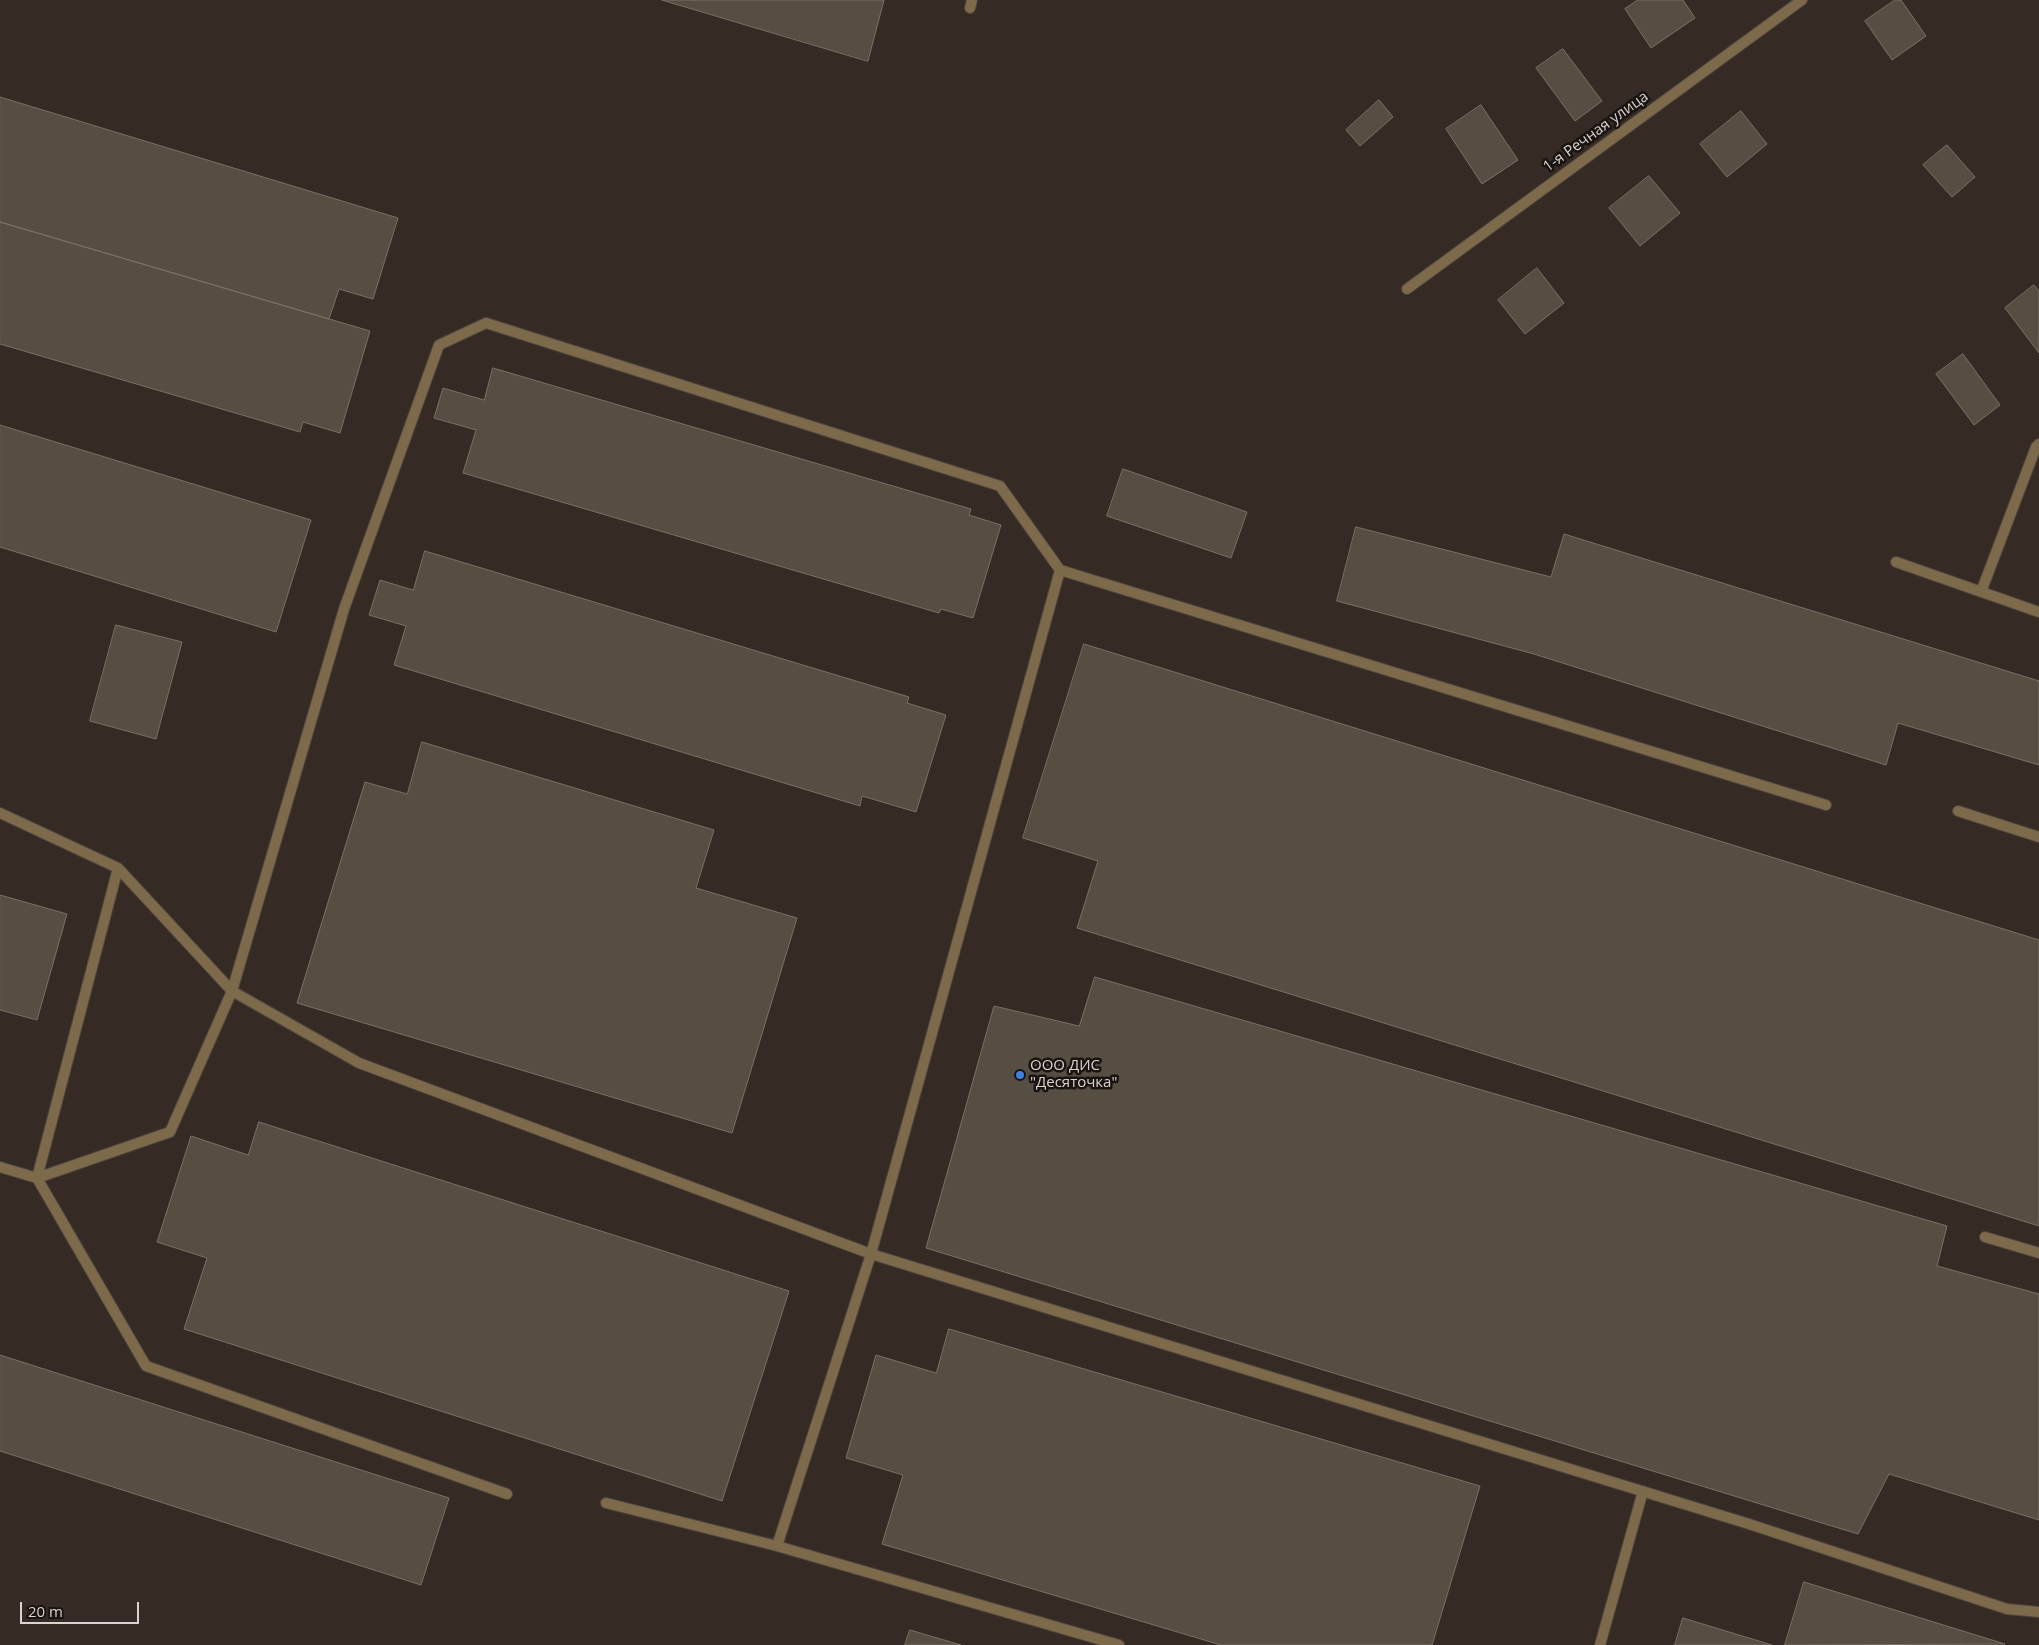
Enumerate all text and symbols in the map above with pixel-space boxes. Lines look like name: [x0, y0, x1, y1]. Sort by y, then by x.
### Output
street label: 1-я Речная улица: [1540, 88, 1652, 176]
place label: ООО ДИС "Десяточка": [1030, 1057, 1117, 1092]
marker: ООО ДИС "Десяточка": [1014, 1069, 1026, 1081]
scale bar: [22, 1592, 141, 1624]
text: 20 m: [28, 1601, 63, 1621]

